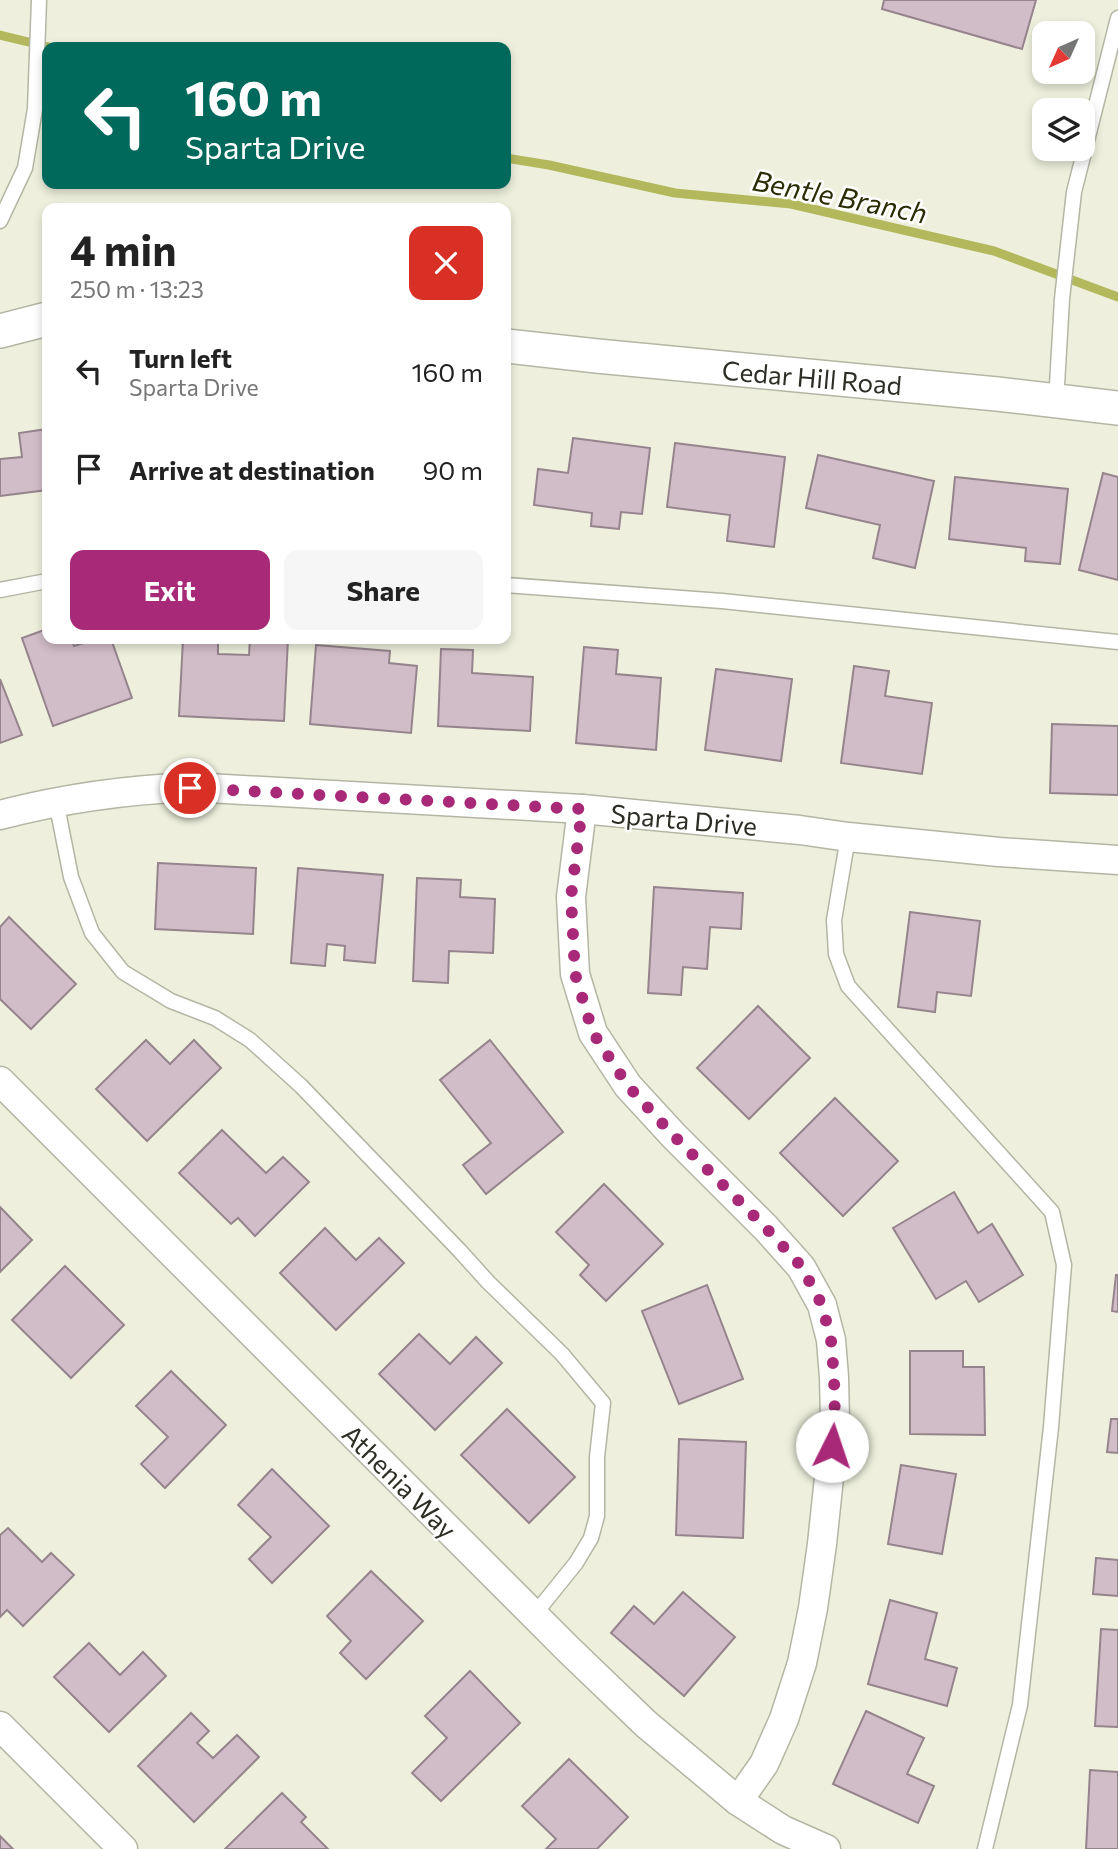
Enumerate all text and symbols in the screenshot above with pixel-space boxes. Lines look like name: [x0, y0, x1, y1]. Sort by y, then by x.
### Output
north arrow: [1032, 21, 1096, 84]
map controls: [1032, 21, 1095, 161]
text: 160 m: [185, 66, 322, 126]
icon: left: [70, 70, 161, 161]
button: layers: [1032, 98, 1095, 161]
text: Sparta Drive: [185, 126, 366, 166]
water label: Bentle Branch: [750, 162, 930, 230]
text: 4 min: [70, 223, 176, 275]
button: close: [409, 226, 483, 300]
text: 250 m · 13:23: [70, 275, 204, 303]
text: Turn left: [129, 342, 232, 373]
icon: left: [70, 352, 108, 390]
street label: Cedar Hill Road: [721, 354, 903, 400]
text: 160 m: [411, 356, 483, 387]
text: Sparta Drive: [129, 373, 259, 401]
icon: arrive: [70, 450, 108, 488]
text: Arrive at destination: [129, 454, 375, 485]
text: 90 m: [423, 454, 483, 485]
button: Exit: [70, 550, 270, 630]
button: Share: [284, 550, 483, 630]
pin: [160, 758, 220, 818]
icon: arrive: [171, 769, 209, 807]
street label: Sparta Drive: [610, 797, 758, 841]
position arrow: [795, 1409, 869, 1483]
street label: Athenia Way: [337, 1418, 463, 1544]

